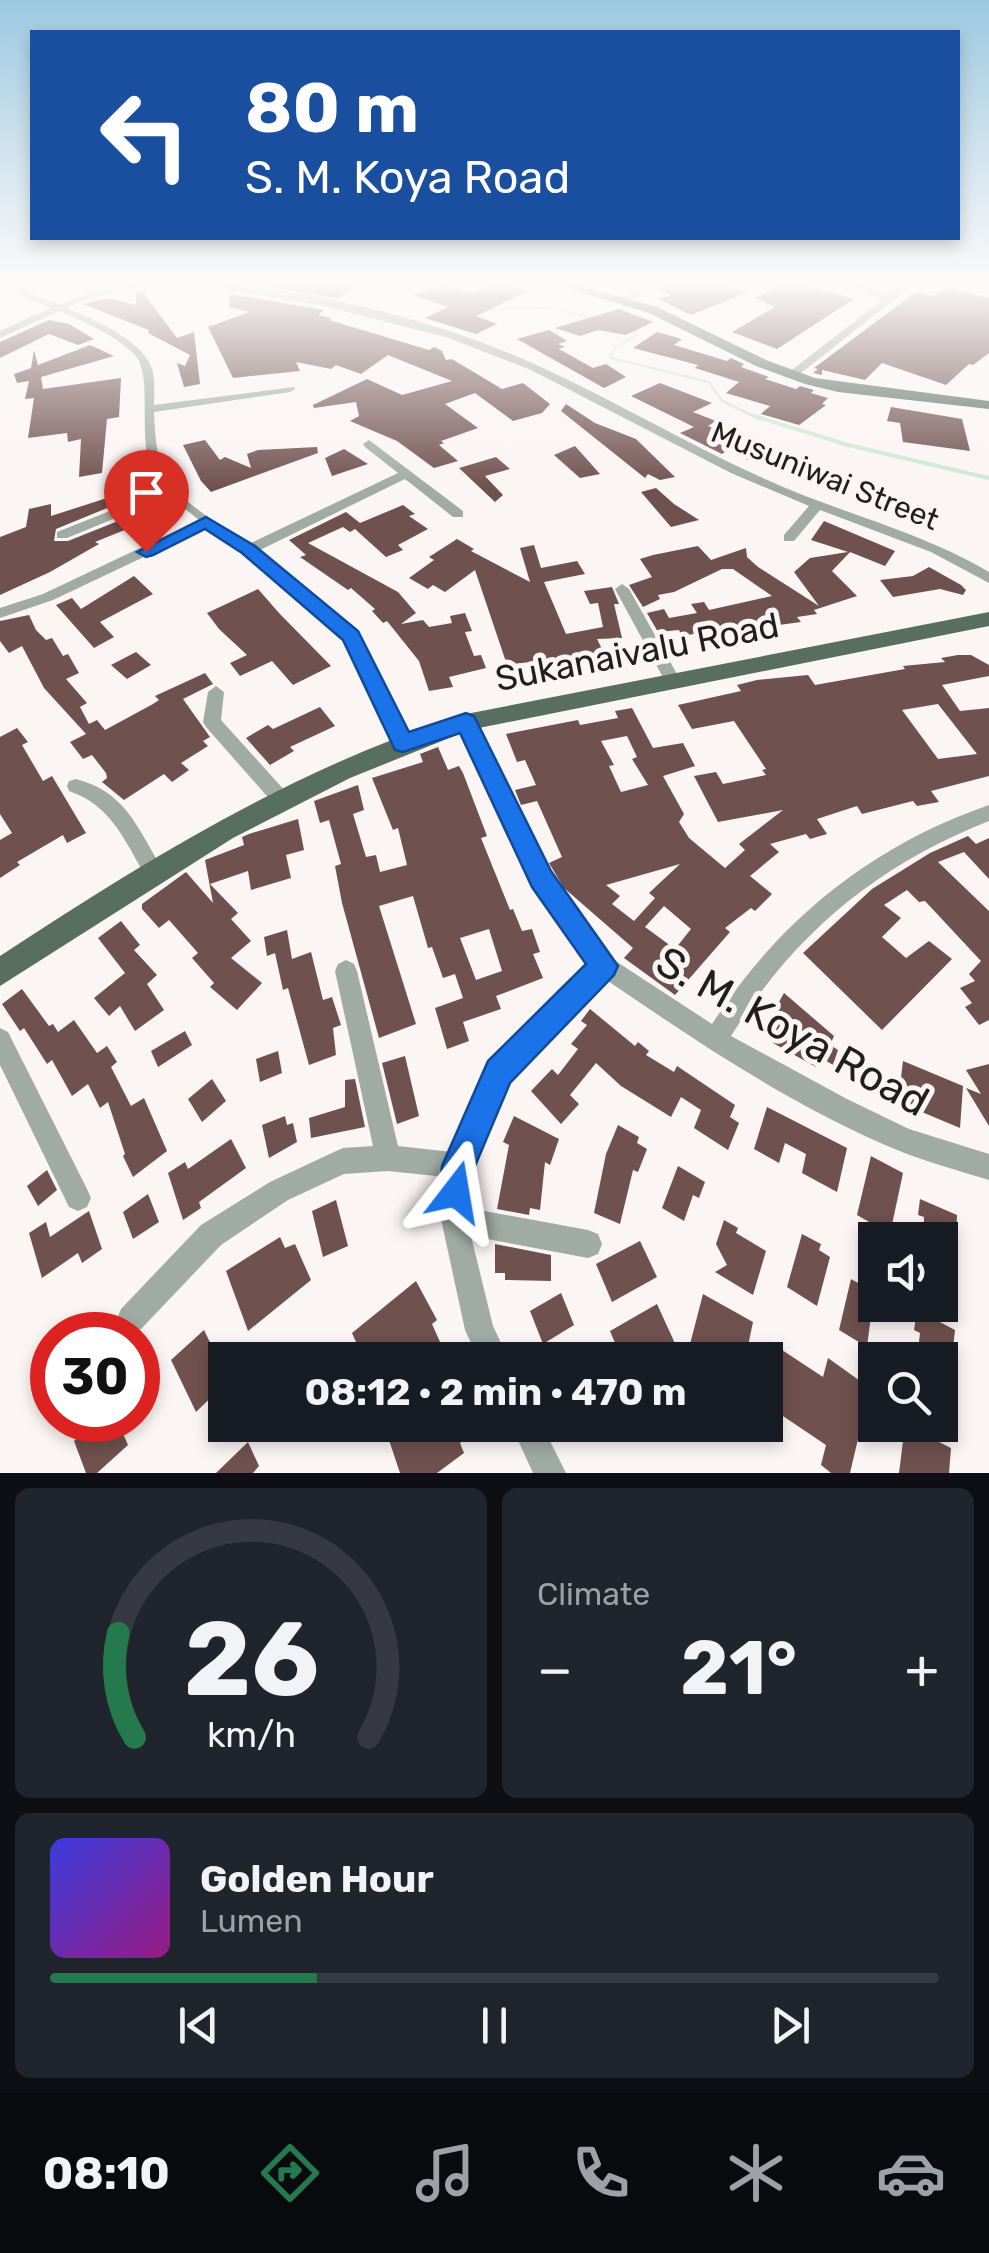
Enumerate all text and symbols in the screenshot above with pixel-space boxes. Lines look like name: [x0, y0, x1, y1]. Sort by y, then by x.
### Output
text: 80 m: [245, 67, 419, 150]
icon: left: [80, 70, 210, 200]
text: S. M. Koya Road: [245, 151, 570, 204]
street label: Musuniwai Street: [706, 414, 944, 538]
pin: [104, 450, 189, 553]
icon: arrive: [119, 465, 174, 520]
street label: Sukanaivalu Road: [492, 604, 782, 700]
street label: S. M. Koya Road: [648, 936, 937, 1127]
position arrow: [404, 1140, 508, 1244]
map controls: [858, 1222, 958, 1442]
button: sound: [858, 1222, 958, 1322]
speed limit sign: 30: [30, 1312, 160, 1442]
button: search: [858, 1342, 958, 1442]
text: 08:12 · 2 min · 470 m: [304, 1369, 687, 1415]
text: Climate: [537, 1575, 650, 1613]
text: 26: [183, 1598, 319, 1721]
text: 21°: [680, 1624, 797, 1713]
text: −: [537, 1637, 573, 1702]
text: +: [905, 1637, 939, 1702]
text: km/h: [206, 1714, 296, 1756]
text: Golden Hour: [200, 1856, 434, 1902]
text: Lumen: [200, 1902, 303, 1940]
icon: previous: [171, 1998, 226, 2053]
icon: pause: [467, 1998, 522, 2053]
icon: next: [763, 1998, 818, 2053]
icon: directions: [255, 2138, 325, 2208]
icon: music: [410, 2138, 480, 2208]
icon: phone: [566, 2138, 636, 2208]
icon: climate: [721, 2138, 791, 2208]
icon: car: [876, 2138, 946, 2208]
text: 08:10: [43, 2147, 170, 2200]

